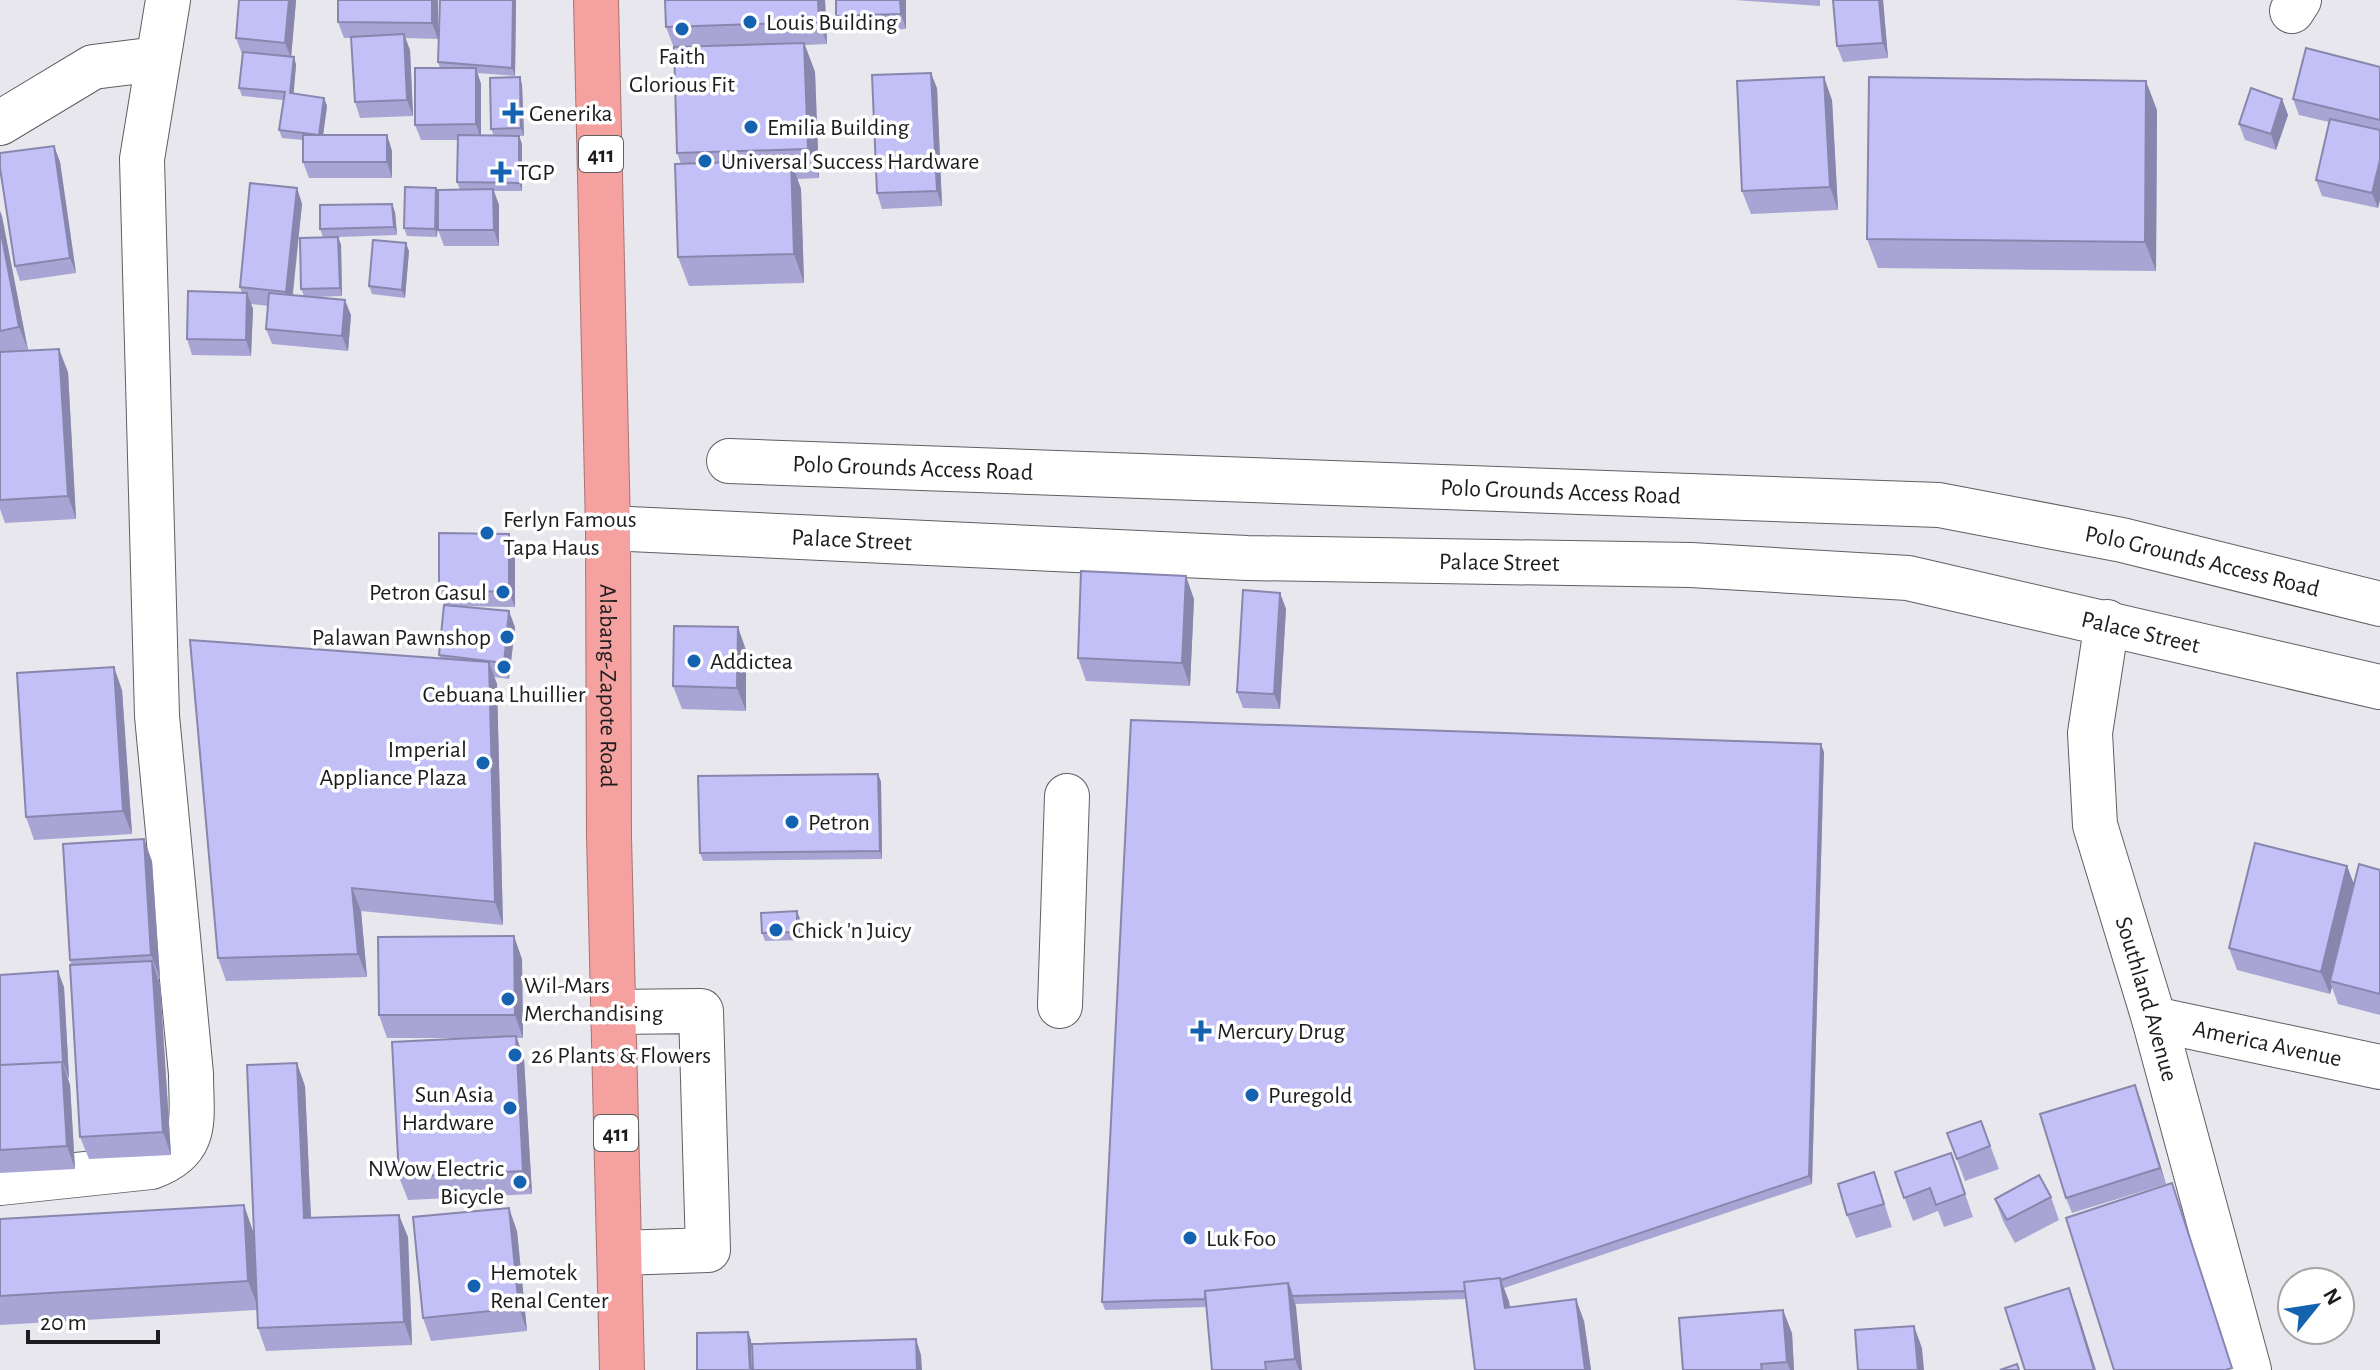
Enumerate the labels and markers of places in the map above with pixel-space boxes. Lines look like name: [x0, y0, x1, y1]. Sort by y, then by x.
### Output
place label: Louis Building: [766, 11, 898, 35]
marker: Louis Building: [741, 13, 759, 31]
marker: Faith Glorious Fit: [673, 20, 691, 38]
place label: Faith Glorious Fit: [629, 45, 735, 97]
place label: Generika: [529, 102, 613, 126]
marker: Generika: [504, 104, 522, 122]
place label: Emilia Building: [767, 116, 910, 140]
marker: Emilia Building: [742, 118, 760, 136]
place label: Universal Success Hardware: [721, 150, 979, 174]
marker: Universal Success Hardware: [696, 152, 714, 170]
place label: TGP: [517, 161, 555, 185]
marker: TGP: [492, 163, 510, 181]
place label: Ferlyn Famous Tapa Haus: [503, 508, 637, 560]
marker: Ferlyn Famous Tapa Haus: [478, 524, 496, 542]
place label: Petron Gasul: [369, 581, 487, 605]
marker: Petron Gasul: [494, 583, 512, 601]
place label: Palawan Pawnshop: [312, 626, 491, 650]
marker: Palawan Pawnshop: [498, 628, 516, 646]
place label: Addictea: [710, 650, 793, 674]
marker: Addictea: [685, 652, 703, 670]
marker: Cebuana Lhuillier: [495, 658, 513, 676]
place label: Cebuana Lhuillier: [423, 683, 586, 707]
place label: Imperial Appliance Plaza: [319, 738, 467, 790]
marker: Imperial Appliance Plaza: [474, 754, 492, 772]
place label: Petron: [808, 811, 870, 835]
marker: Petron: [783, 813, 801, 831]
place label: Chick 'n Juicy: [792, 919, 912, 943]
marker: Chick 'n Juicy: [767, 921, 785, 939]
place label: Wil-Mars Merchandising: [524, 974, 664, 1026]
marker: Wil-Mars Merchandising: [499, 990, 517, 1008]
place label: Mercury Drug: [1217, 1020, 1345, 1044]
marker: Mercury Drug: [1192, 1022, 1210, 1040]
place label: 26 Plants & Flowers: [531, 1044, 711, 1068]
marker: 26 Plants & Flowers: [506, 1046, 524, 1064]
place label: Sun Asia Hardware: [402, 1083, 494, 1135]
place label: Puregold: [1268, 1084, 1353, 1108]
marker: Puregold: [1243, 1086, 1261, 1104]
marker: Sun Asia Hardware: [501, 1099, 519, 1117]
place label: NWow Electric Bicycle: [368, 1157, 504, 1209]
marker: NWow Electric Bicycle: [511, 1173, 529, 1191]
place label: Luk Foo: [1206, 1227, 1276, 1251]
marker: Luk Foo: [1181, 1229, 1199, 1247]
place label: Hemotek Renal Center: [490, 1261, 609, 1313]
marker: Hemotek Renal Center: [465, 1277, 483, 1295]

